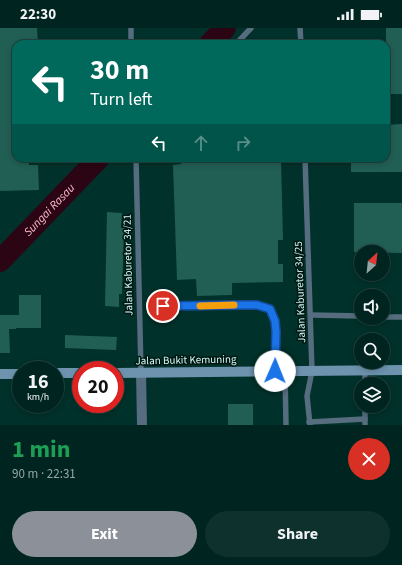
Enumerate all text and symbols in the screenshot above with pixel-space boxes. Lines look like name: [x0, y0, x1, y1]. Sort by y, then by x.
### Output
text: 22:30: [20, 4, 56, 25]
text: 30 m: [90, 50, 149, 90]
icon: left: [24, 56, 76, 108]
text: Turn left: [90, 87, 152, 112]
icon: left: [148, 132, 170, 154]
icon: ahead: [190, 132, 212, 154]
icon: right: [232, 132, 254, 154]
water label: Sungai Rasau: [20, 180, 79, 240]
street label: Jalan Kaburetor 34/21: [120, 214, 136, 316]
street label: Jalan Kaburetor 34/25: [291, 241, 309, 343]
north arrow: [354, 245, 390, 281]
map controls: [354, 245, 390, 413]
pin: [146, 289, 180, 323]
button: sound: [354, 289, 390, 325]
icon: arrive: [152, 295, 174, 317]
button: search: [354, 333, 390, 369]
position arrow: [254, 350, 296, 392]
street label: Jalan Bukit Kemuning: [135, 352, 237, 368]
speed limit sign: 20: [72, 361, 124, 413]
text: 16: [27, 368, 49, 396]
button: layers: [354, 377, 390, 413]
text: km/h: [27, 390, 49, 404]
text: 1 min: [12, 432, 70, 467]
button: close: [348, 438, 390, 480]
text: 90 m · 22:31: [12, 465, 76, 483]
button: Exit: [12, 511, 197, 557]
button: Share: [205, 511, 390, 557]

